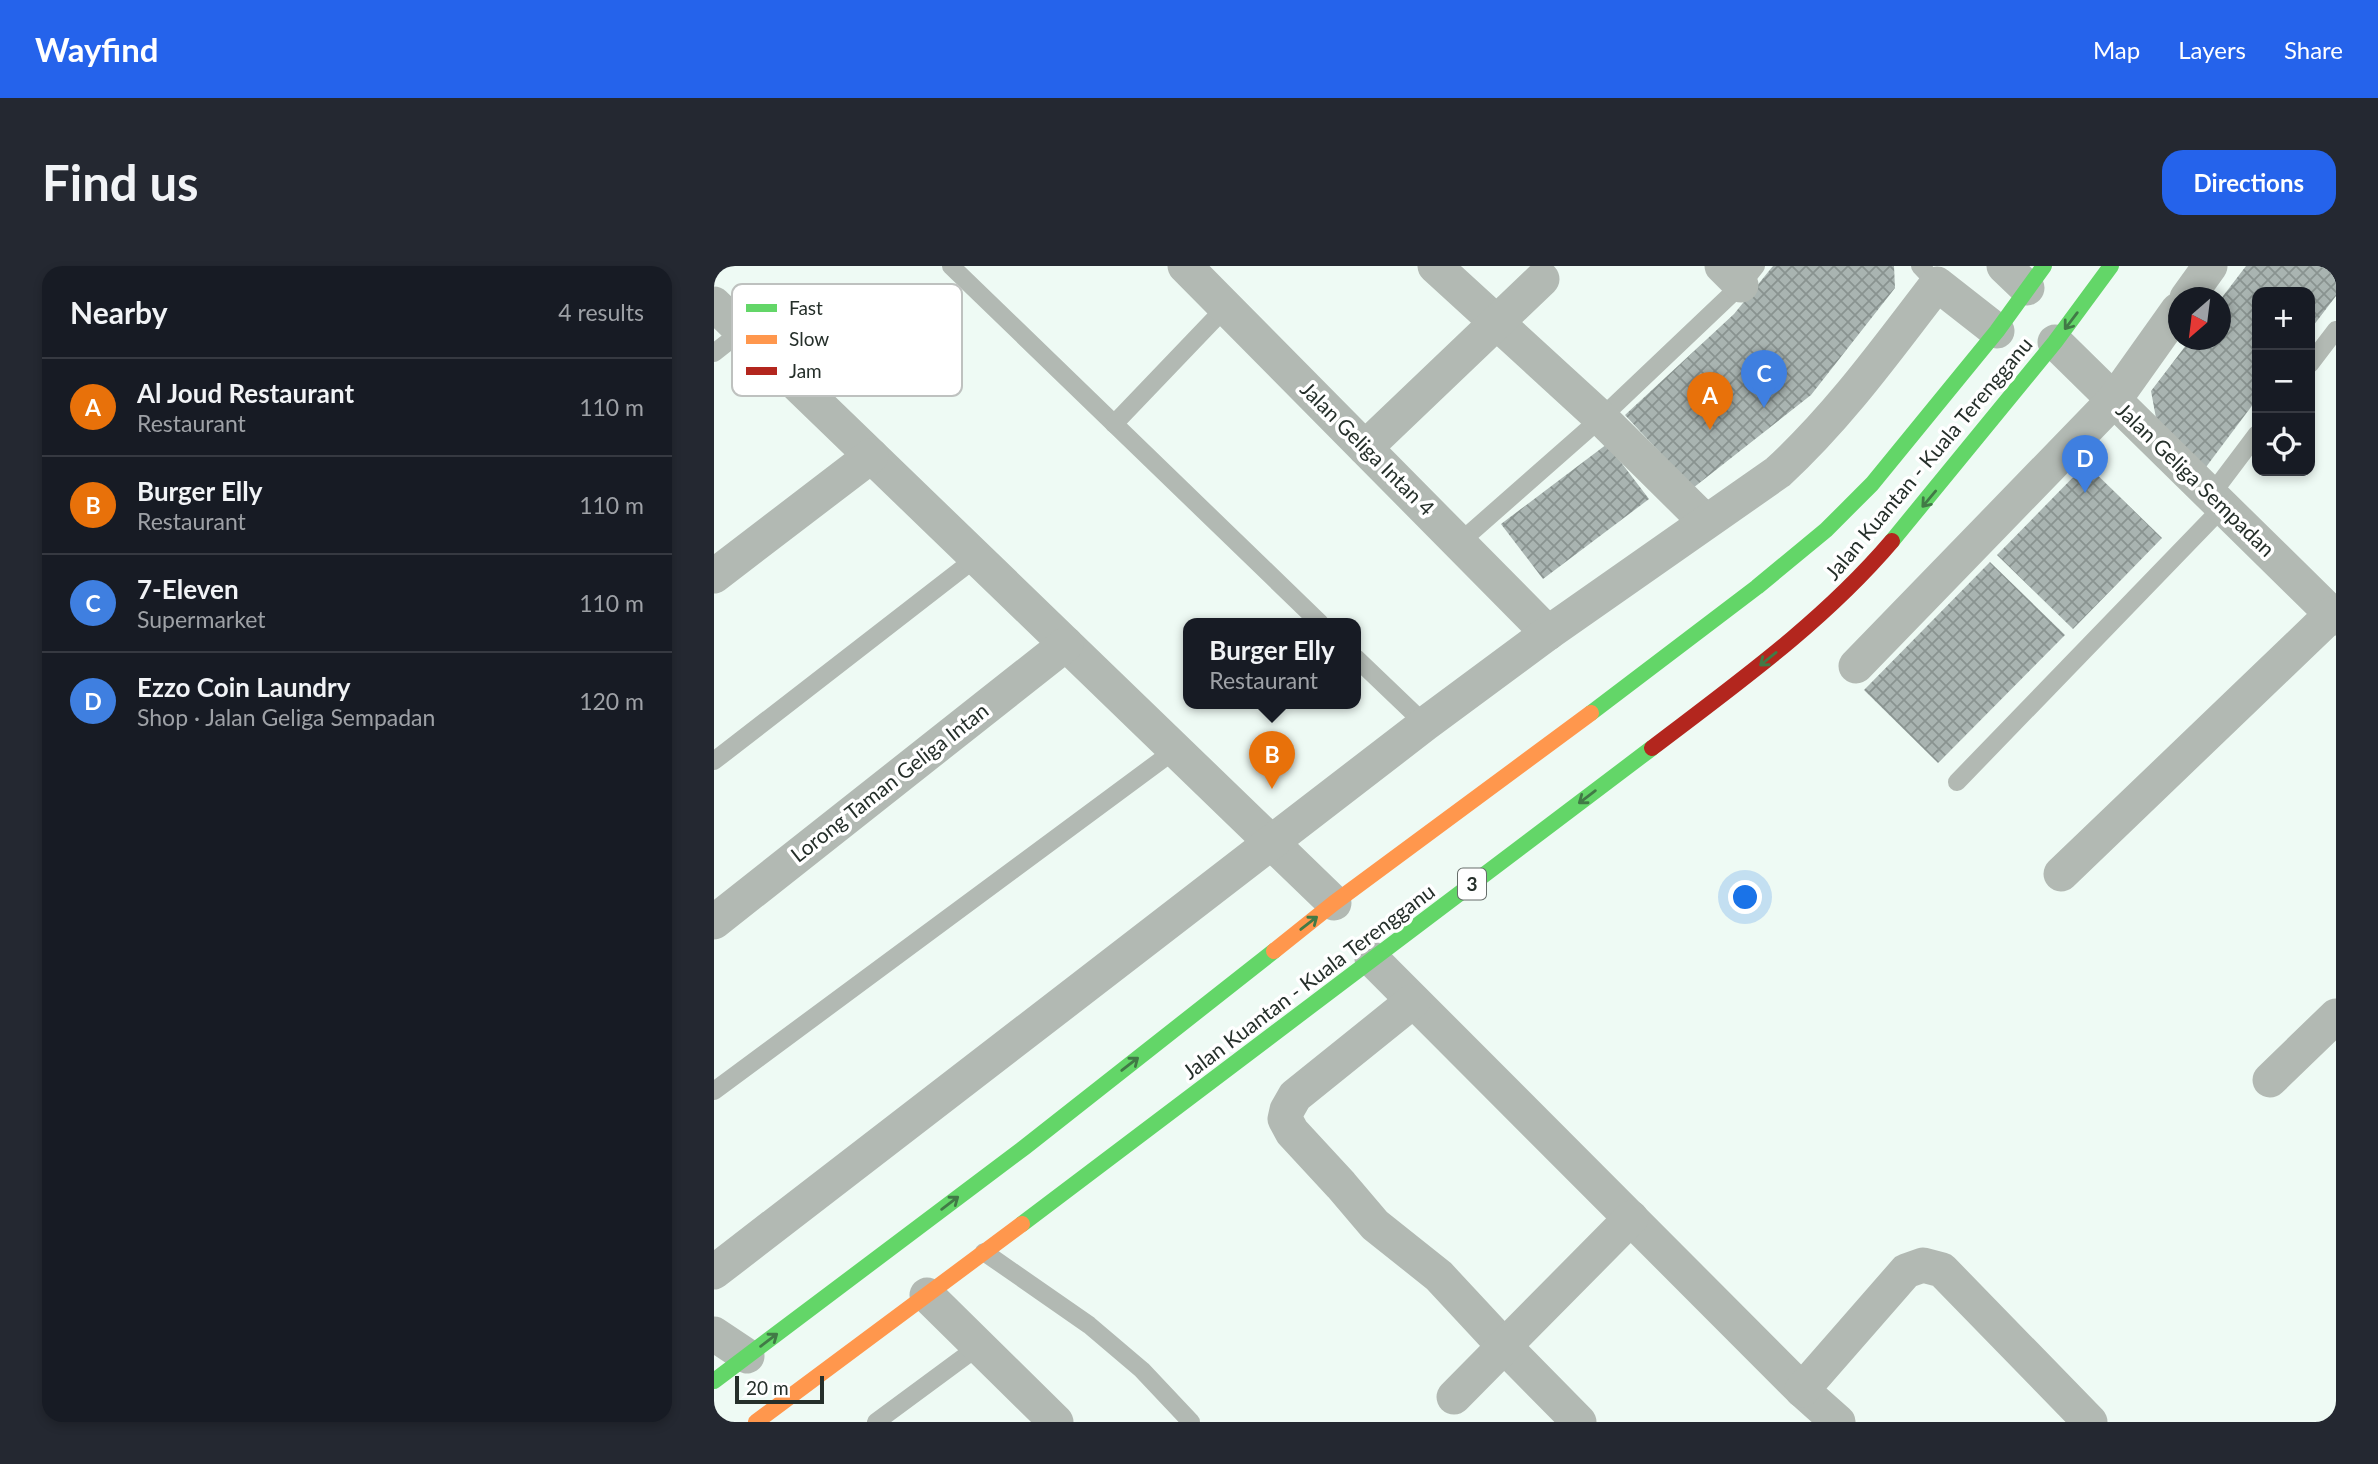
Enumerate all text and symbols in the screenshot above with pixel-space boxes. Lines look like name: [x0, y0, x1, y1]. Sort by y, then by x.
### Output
text: Wayfind: [35, 29, 159, 69]
text: Map: [2093, 35, 2140, 64]
text: Layers: [2178, 35, 2246, 64]
text: Share: [2284, 35, 2343, 64]
button: Directions: [2162, 150, 2336, 215]
text: Find us: [42, 153, 199, 211]
legend: [732, 284, 962, 396]
north arrow: [2168, 287, 2231, 350]
map controls: [2252, 287, 2315, 476]
button: +: [2252, 287, 2315, 350]
text: Nearby: [70, 294, 168, 330]
text: Fast: [789, 296, 823, 319]
text: 4 results: [558, 298, 644, 326]
one-way arrow: [2063, 311, 2078, 330]
text: Slow: [789, 327, 829, 350]
street label: Jalan Kuantan - Kuala Terengganu: [1819, 332, 2037, 584]
pin: C: [1741, 350, 1787, 408]
button: −: [2252, 350, 2315, 413]
text: Jam: [789, 359, 822, 382]
pin: A: [1687, 372, 1733, 430]
street label: Jalan Geliga Intan 4: [1296, 376, 1440, 520]
text: Al Joud Restaurant: [137, 377, 354, 409]
text: A: [85, 393, 101, 421]
text: 110 m: [579, 393, 644, 421]
street label: Jalan Geliga Sempadan: [2112, 397, 2280, 561]
text: Restaurant: [137, 409, 246, 437]
button: locate: [2252, 413, 2315, 476]
pin: D: [2062, 435, 2108, 493]
text: Burger Elly: [137, 475, 263, 507]
one-way arrow: [1921, 489, 1937, 507]
text: B: [85, 491, 101, 519]
text: 110 m: [579, 491, 644, 519]
text: Restaurant: [137, 507, 246, 535]
text: 7-Eleven: [137, 573, 239, 605]
text: C: [85, 589, 101, 617]
text: 110 m: [579, 589, 644, 617]
text: Supermarket: [137, 605, 266, 633]
popup: [1183, 618, 1361, 709]
text: Burger Elly: [1209, 634, 1335, 666]
one-way arrow: [1759, 651, 1778, 666]
text: Restaurant: [1209, 666, 1318, 694]
text: Ezzo Coin Laundry: [137, 671, 351, 703]
text: D: [84, 687, 102, 715]
text: 120 m: [579, 687, 644, 715]
street label: Lorong Taman Geliga Intan: [785, 697, 993, 867]
text: Shop · Jalan Geliga Sempadan: [137, 703, 435, 731]
pin: B: [1249, 731, 1295, 789]
one-way arrow: [1578, 790, 1597, 804]
road number: 3: [1458, 869, 1486, 900]
street label: Jalan Kuantan - Kuala Terengganu: [1177, 878, 1439, 1084]
your location: [1728, 880, 1762, 914]
one-way arrow: [1299, 915, 1317, 930]
one-way arrow: [1121, 1056, 1139, 1072]
one-way arrow: [941, 1196, 959, 1211]
one-way arrow: [759, 1333, 778, 1348]
scale bar: [735, 1373, 824, 1405]
text: 20 m: [746, 1376, 789, 1399]

